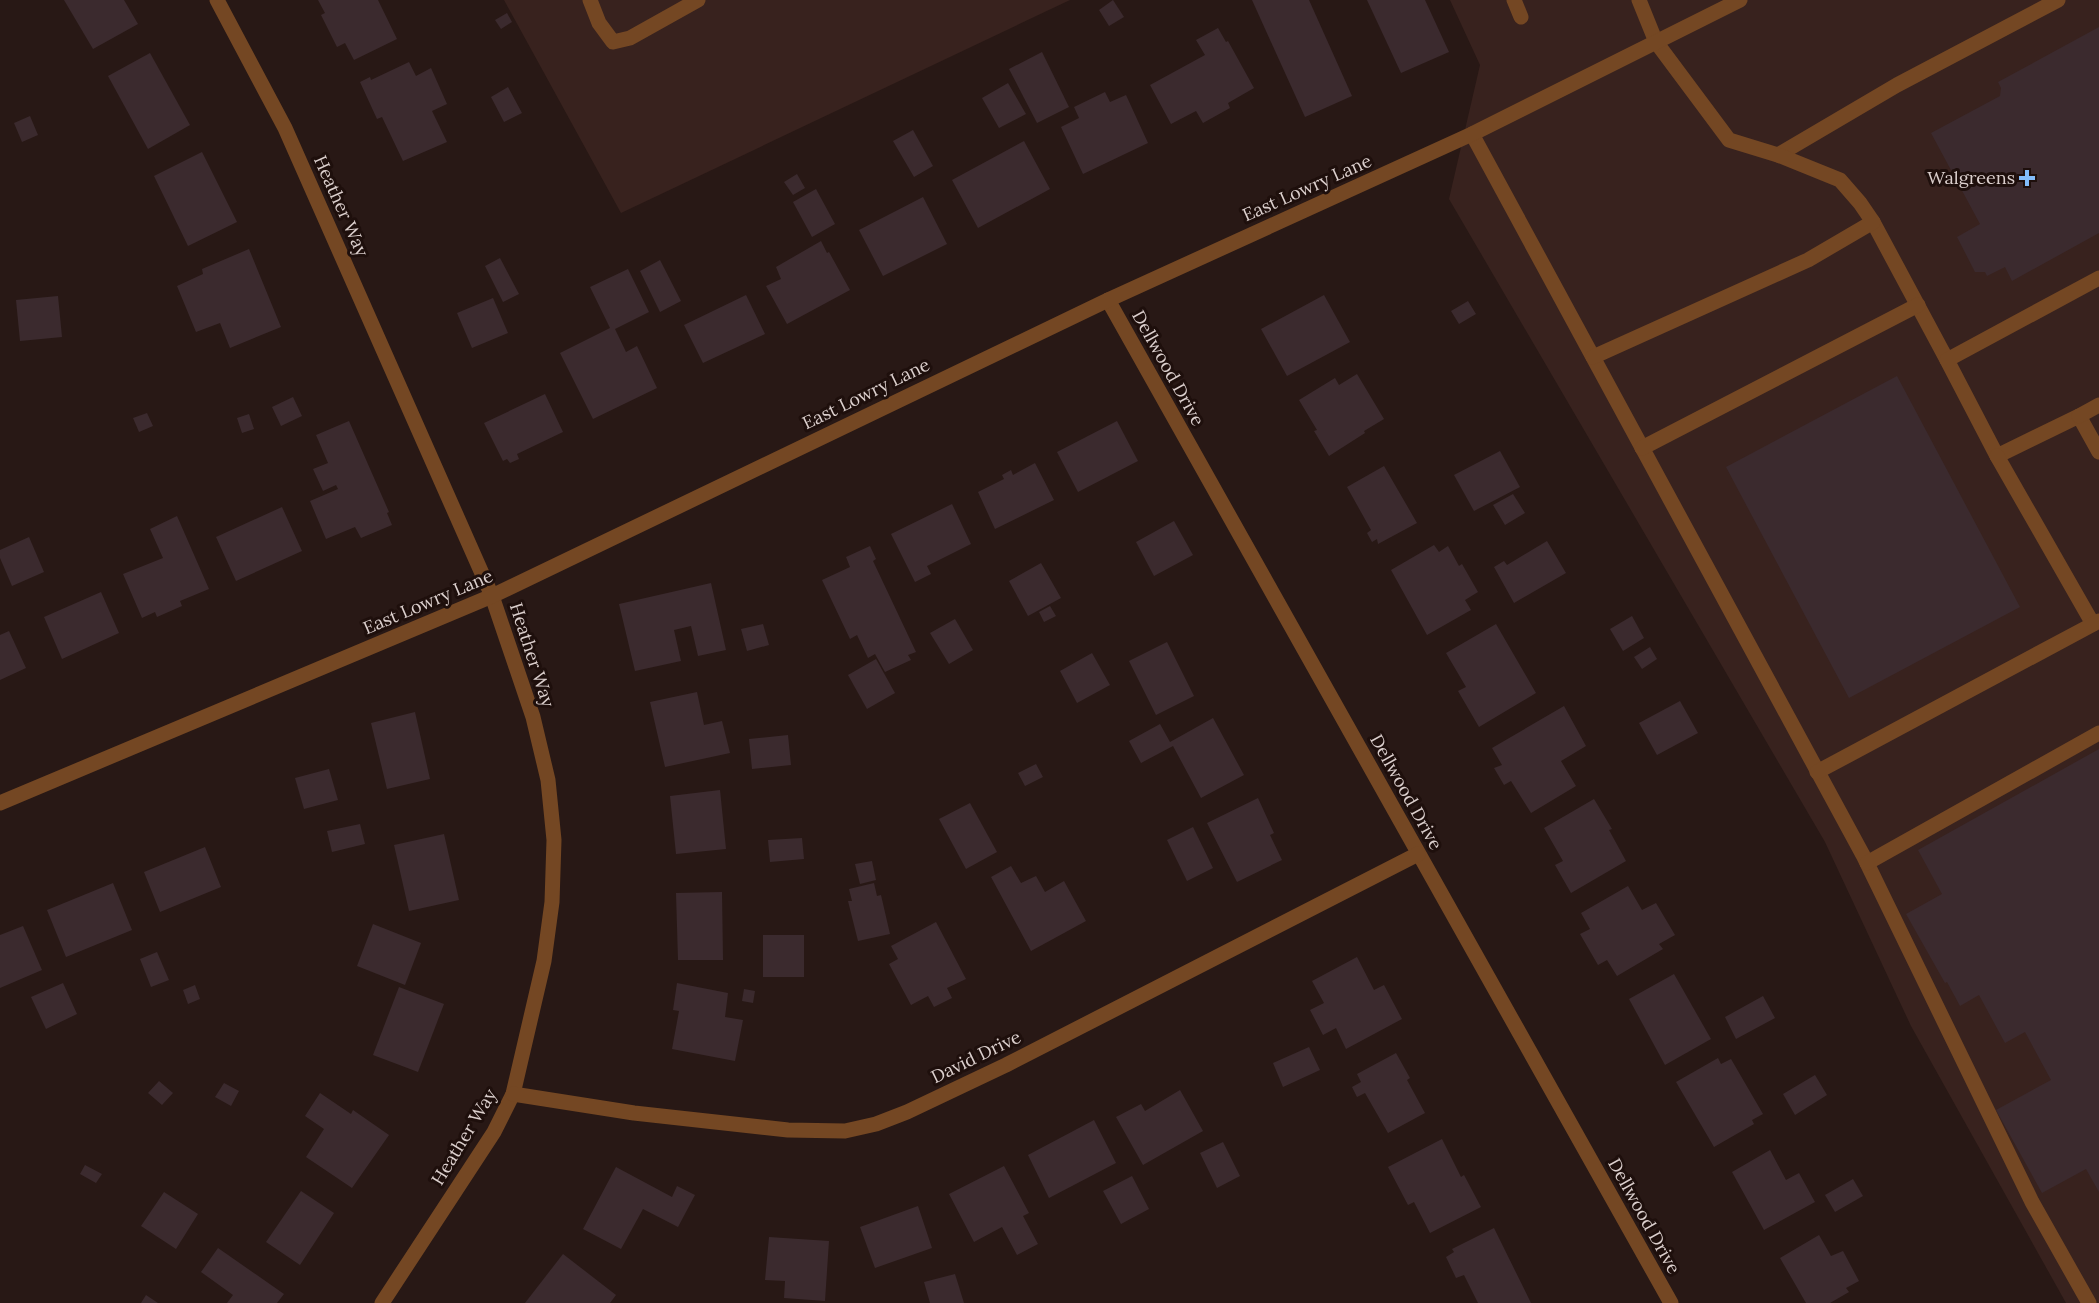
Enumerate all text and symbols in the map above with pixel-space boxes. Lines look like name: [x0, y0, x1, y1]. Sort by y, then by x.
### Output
street label: East Lowry Lane: [1239, 149, 1375, 226]
street label: Heather Way: [309, 152, 374, 260]
place label: Walgreens: [1927, 166, 2015, 189]
marker: Walgreens: [2020, 171, 2034, 185]
street label: Dellwood Drive: [1127, 306, 1210, 430]
street label: East Lowry Lane: [798, 353, 933, 434]
street label: East Lowry Lane: [359, 564, 496, 639]
street label: Heather Way: [505, 600, 560, 710]
street label: Dellwood Drive: [1365, 730, 1448, 854]
street label: David Drive: [927, 1025, 1025, 1088]
street label: Heather Way: [426, 1084, 502, 1189]
street label: Dellwood Drive: [1603, 1154, 1686, 1278]

